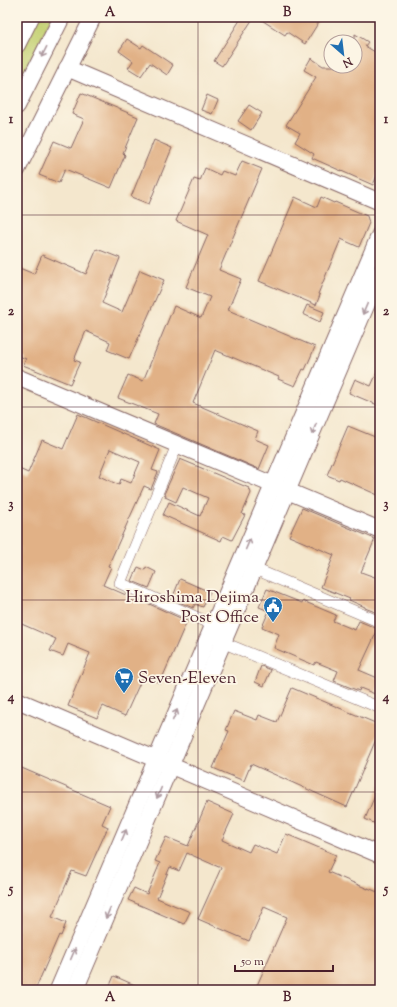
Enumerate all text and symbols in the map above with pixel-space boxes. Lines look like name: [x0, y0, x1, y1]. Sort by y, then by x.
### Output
text: A: [105, 4, 116, 22]
text: B: [283, 4, 292, 22]
north arrow: [323, 34, 363, 74]
one-way arrow: [40, 46, 48, 58]
text: N: [339, 52, 356, 71]
text: 1: [9, 111, 14, 129]
text: 1: [384, 111, 389, 129]
text: 2: [8, 303, 15, 321]
one-way arrow: [360, 303, 368, 315]
text: 2: [383, 303, 390, 321]
one-way arrow: [309, 422, 317, 434]
text: 3: [8, 496, 14, 514]
text: 3: [383, 496, 389, 514]
one-way arrow: [245, 538, 252, 550]
place label: Hiroshima Dejima Post Office: [125, 586, 259, 630]
public building icon: Hiroshima Dejima Post Office: [262, 595, 284, 623]
supermarket icon: Seven-Eleven: [113, 666, 135, 694]
place label: Seven-Eleven: [138, 667, 237, 691]
text: 4: [7, 689, 15, 707]
text: 4: [382, 689, 390, 707]
one-way arrow: [172, 710, 180, 722]
one-way arrow: [155, 787, 162, 799]
one-way arrow: [121, 829, 129, 841]
text: 5: [8, 881, 14, 899]
text: 5: [383, 881, 389, 899]
one-way arrow: [104, 906, 111, 918]
scale bar: [235, 947, 333, 973]
one-way arrow: [70, 949, 77, 961]
text: 50 m: [240, 953, 264, 971]
text: A: [105, 989, 116, 1007]
text: B: [283, 989, 292, 1007]

